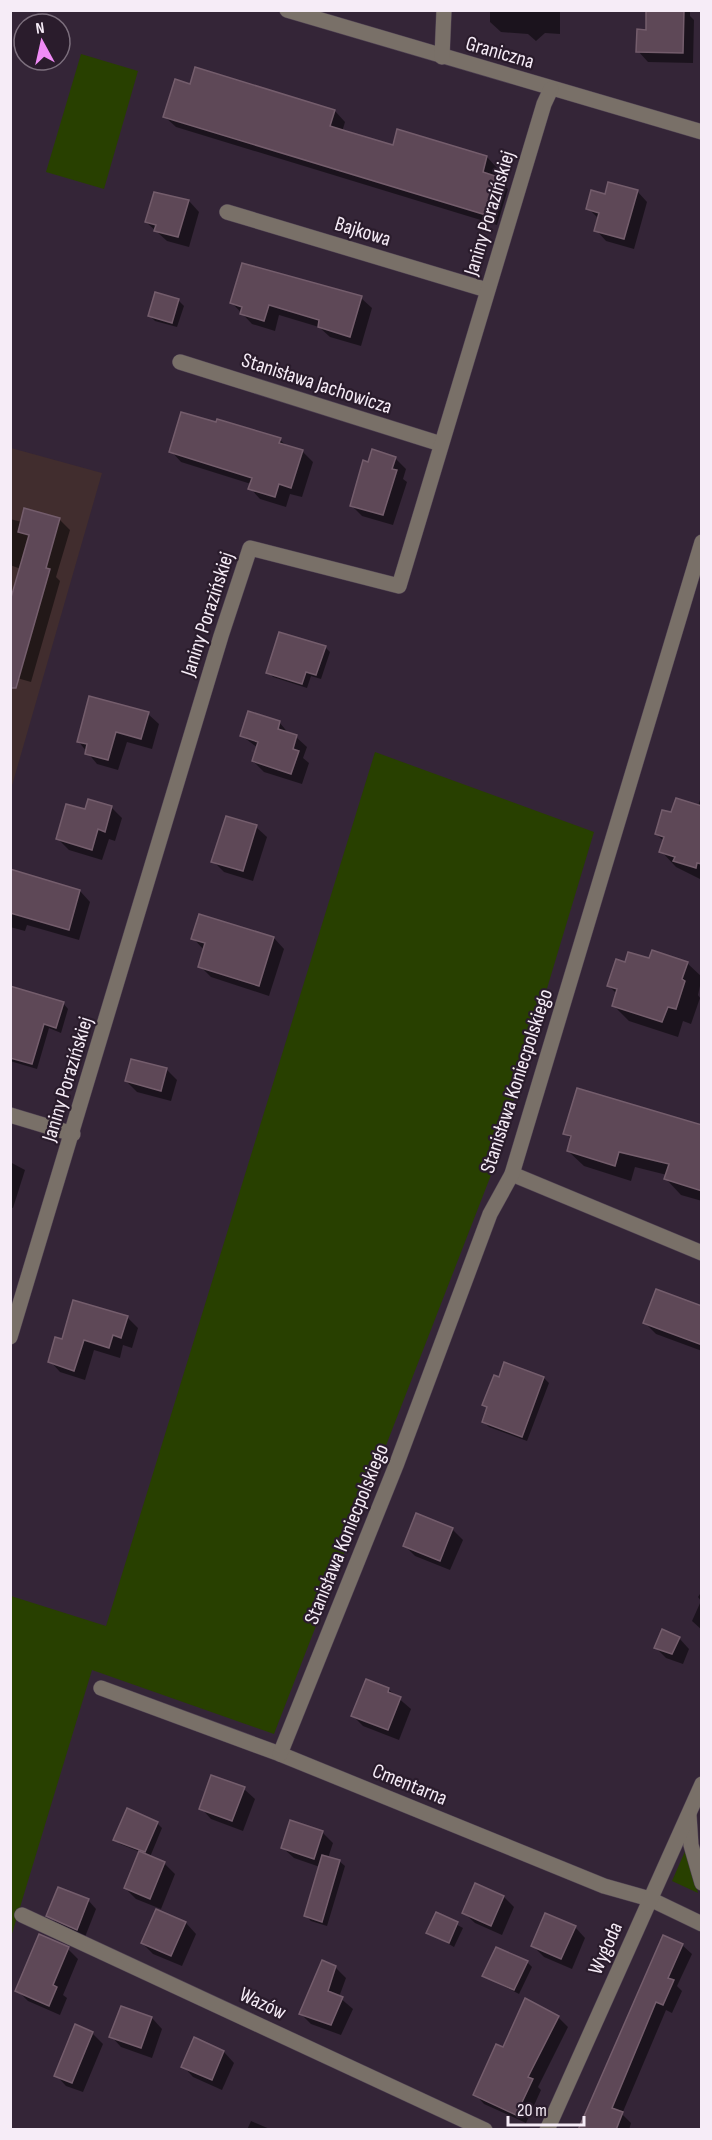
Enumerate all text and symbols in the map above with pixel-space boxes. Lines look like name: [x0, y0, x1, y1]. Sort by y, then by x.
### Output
north arrow: [12, 12, 72, 72]
text: N: [35, 19, 46, 39]
street label: Graniczna: [463, 31, 537, 74]
street label: Janiny Porazińskiej: [458, 148, 520, 279]
street label: Bajkowa: [332, 211, 394, 252]
street label: Stanisława Jachowicza: [239, 347, 395, 420]
street label: Janiny Porazińskiej: [175, 549, 239, 680]
street label: Stanisława Koniecpolskiego: [475, 986, 558, 1176]
street label: Janiny Porazińskiej: [36, 1014, 98, 1145]
street label: Stanisława Koniecpolskiego: [299, 1440, 394, 1628]
street label: Cmentarna: [369, 1758, 451, 1811]
street label: Wygoda: [583, 1918, 628, 1978]
street label: Wazów: [235, 1982, 290, 2025]
scale bar: [508, 2089, 584, 2127]
text: 20 m: [517, 2100, 547, 2121]

